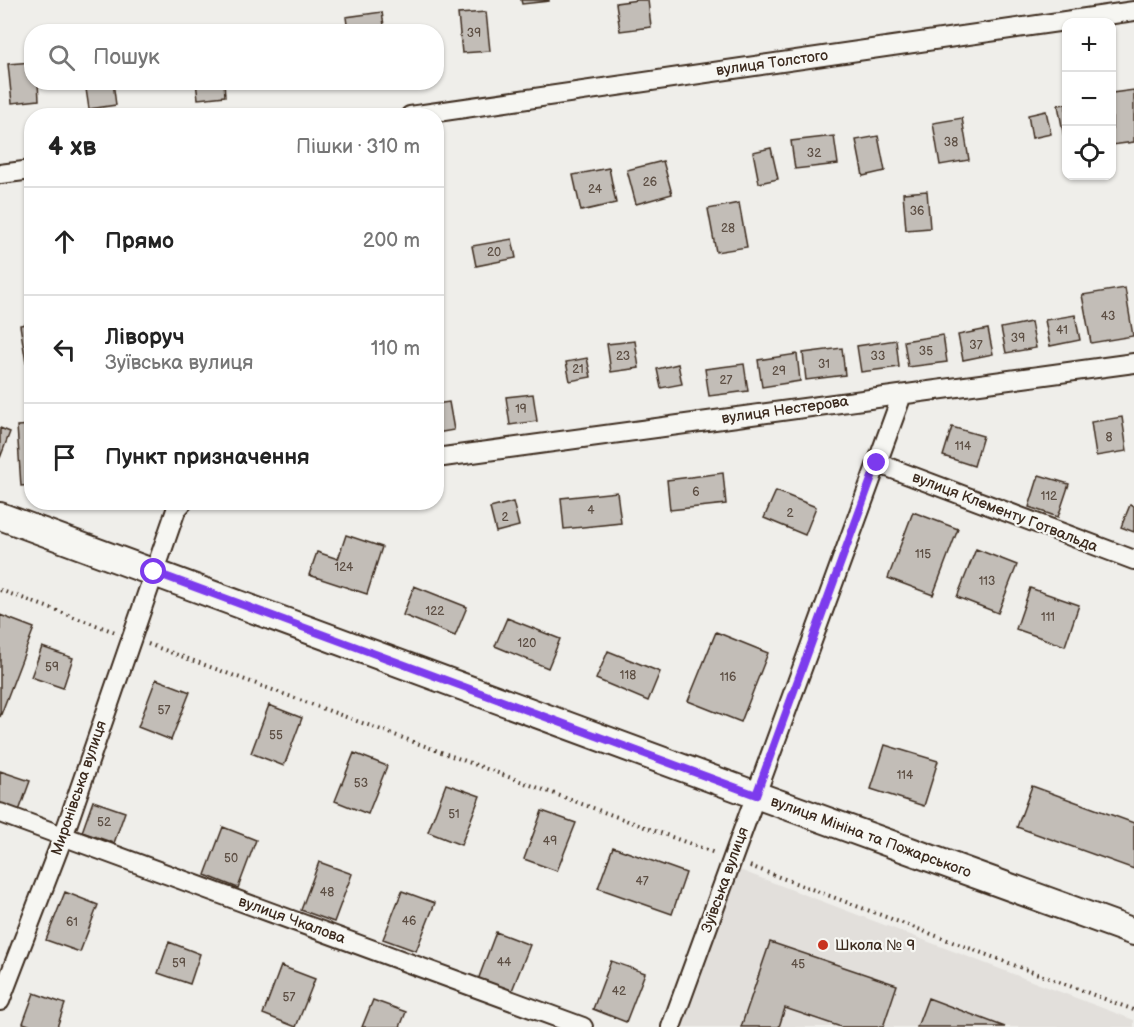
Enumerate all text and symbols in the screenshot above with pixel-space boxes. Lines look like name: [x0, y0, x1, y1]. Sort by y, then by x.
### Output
map controls: [1062, 18, 1116, 180]
button: +: [1062, 18, 1116, 72]
search box: [24, 24, 444, 90]
house number: 39: [467, 26, 481, 41]
icon: search: [45, 41, 78, 74]
text: Пошук: [93, 44, 160, 71]
street label: вулиця Толстого: [715, 46, 829, 80]
button: −: [1062, 72, 1116, 126]
button: locate: [1062, 126, 1116, 180]
text: 4 хв: [48, 132, 96, 163]
text: Пішки · 310 m: [296, 135, 420, 159]
house number: 38: [944, 135, 958, 150]
house number: 32: [807, 146, 821, 161]
house number: 26: [643, 175, 657, 190]
house number: 24: [588, 182, 603, 197]
house number: 36: [910, 204, 924, 219]
house number: 28: [721, 221, 735, 236]
icon: ahead: [48, 225, 81, 258]
text: Прямо: [105, 228, 174, 255]
text: 200 m: [363, 229, 420, 253]
house number: 20: [487, 245, 501, 260]
house number: 43: [1101, 309, 1115, 324]
house number: 41: [1056, 323, 1068, 338]
text: Ліворуч: [105, 324, 185, 351]
house number: 39: [1011, 331, 1025, 346]
icon: left: [48, 333, 81, 366]
text: 110 m: [371, 337, 420, 361]
house number: 37: [969, 338, 983, 353]
house number: 35: [919, 344, 933, 359]
house number: 23: [616, 349, 630, 364]
house number: 33: [871, 349, 885, 364]
text: Зуївська вулиця: [105, 351, 253, 375]
house number: 31: [818, 357, 830, 372]
house number: 21: [572, 362, 584, 377]
house number: 29: [772, 364, 786, 379]
house number: 27: [720, 373, 733, 388]
street label: вулиця Нестерова: [720, 392, 850, 428]
house number: 19: [515, 402, 527, 417]
house number: 8: [1106, 430, 1113, 445]
house number: 114: [955, 439, 972, 454]
icon: arrive: [48, 441, 81, 474]
text: Пункт призначення: [105, 444, 310, 471]
route end: [863, 449, 889, 475]
street label: вулиця Клементу Готвальда: [909, 468, 1101, 556]
house number: 6: [692, 485, 700, 500]
house number: 112: [1041, 489, 1057, 504]
house number: 4: [587, 503, 595, 518]
house number: 2: [786, 506, 794, 521]
house number: 2: [501, 510, 509, 525]
house number: 115: [915, 547, 931, 562]
route start: [140, 558, 166, 584]
house number: 124: [335, 560, 354, 575]
house number: 113: [979, 574, 995, 589]
house number: 122: [426, 604, 444, 619]
house number: 111: [1041, 610, 1055, 625]
house number: 120: [518, 636, 536, 651]
house number: 59: [45, 660, 59, 675]
house number: 118: [620, 668, 636, 683]
house number: 116: [720, 670, 736, 685]
house number: 57: [158, 703, 170, 718]
street label: Миронівська вулиця: [47, 718, 111, 858]
house number: 55: [269, 728, 283, 743]
house number: 114: [897, 768, 914, 783]
house number: 53: [354, 776, 368, 791]
street label: вулиця Мініна та Пожарського: [768, 792, 974, 882]
house number: 51: [448, 807, 460, 822]
house number: 52: [97, 815, 111, 830]
street label: Зуївська вулиця: [697, 824, 753, 936]
house number: 49: [543, 834, 557, 849]
house number: 50: [224, 851, 238, 866]
house number: 47: [635, 874, 649, 889]
house number: 48: [320, 885, 334, 900]
street label: вулиця Чкалова: [236, 892, 348, 948]
house number: 46: [402, 914, 416, 929]
house number: 61: [66, 915, 78, 930]
place label: Школа № 9: [835, 936, 915, 955]
marker: Школа № 9: [816, 938, 830, 952]
house number: 44: [497, 955, 512, 970]
house number: 59: [172, 956, 186, 971]
house number: 45: [791, 957, 805, 972]
house number: 42: [612, 984, 626, 999]
house number: 57: [283, 990, 295, 1005]

